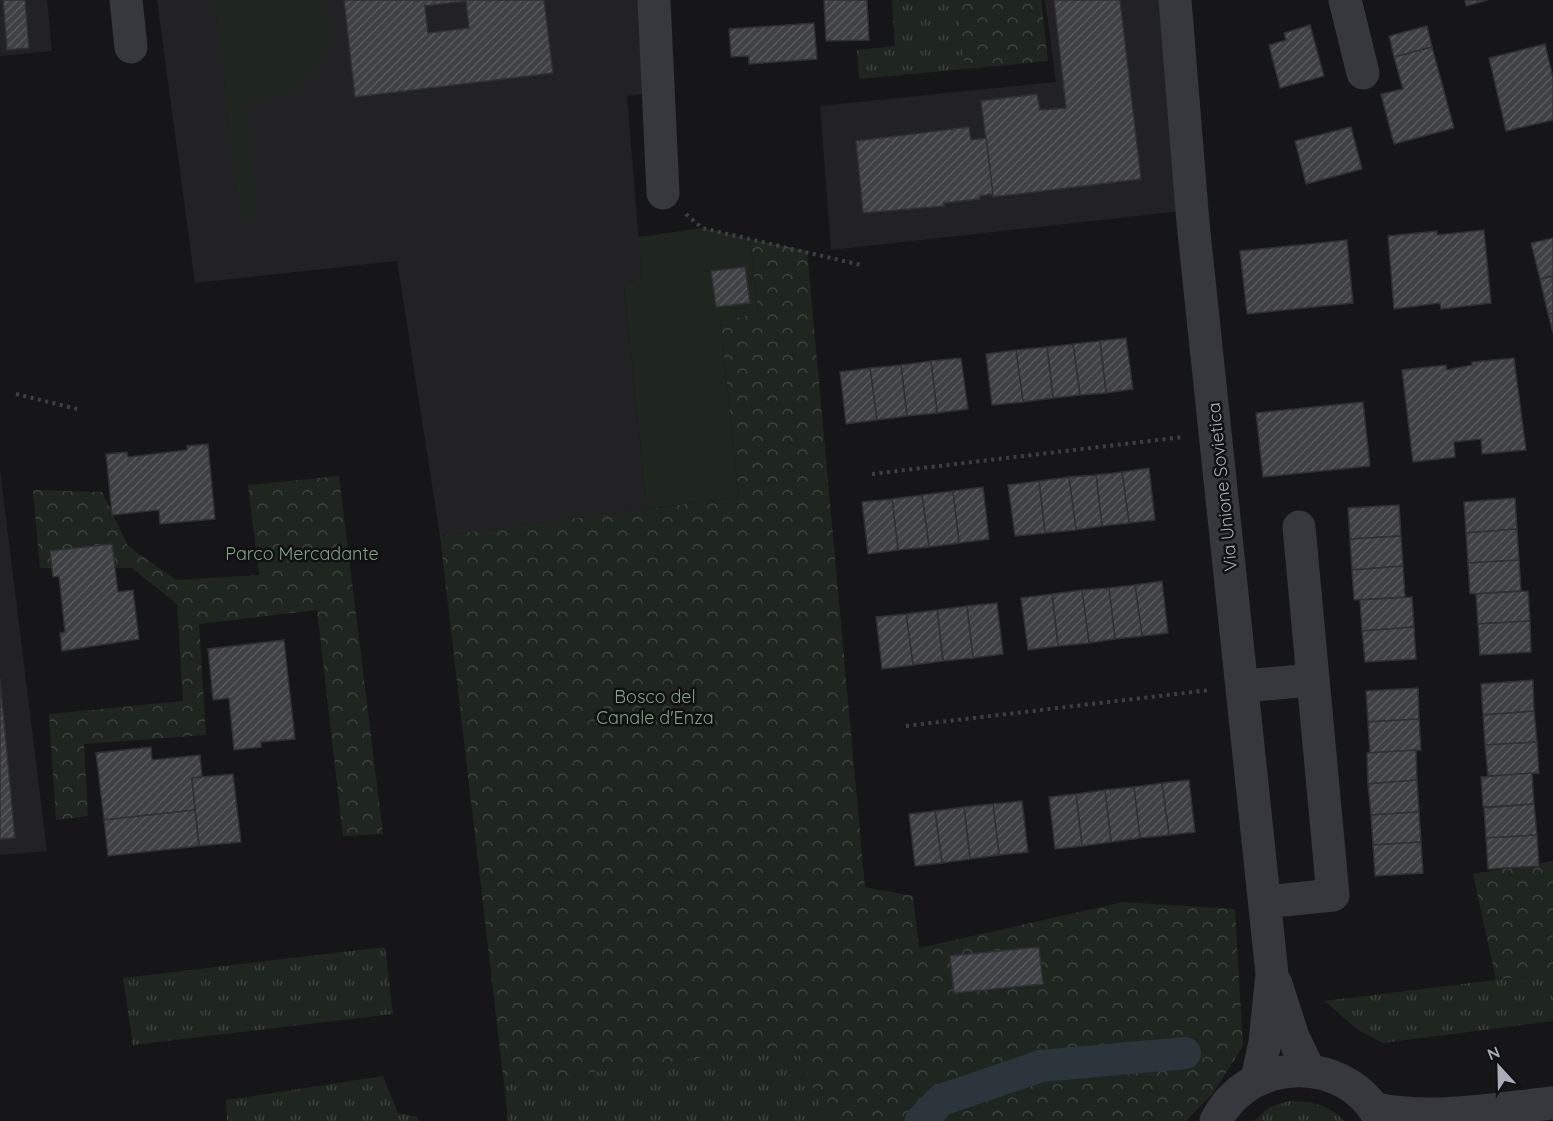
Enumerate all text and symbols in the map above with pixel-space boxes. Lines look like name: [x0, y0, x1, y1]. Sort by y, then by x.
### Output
street label: Via Unione Sovietica: [1202, 401, 1242, 573]
park label: Parco Mercadante: [225, 542, 379, 565]
park label: Bosco del Canale d'Enza: [596, 685, 714, 729]
north arrow: [1469, 1037, 1529, 1097]
text: N: [1484, 1042, 1503, 1065]

